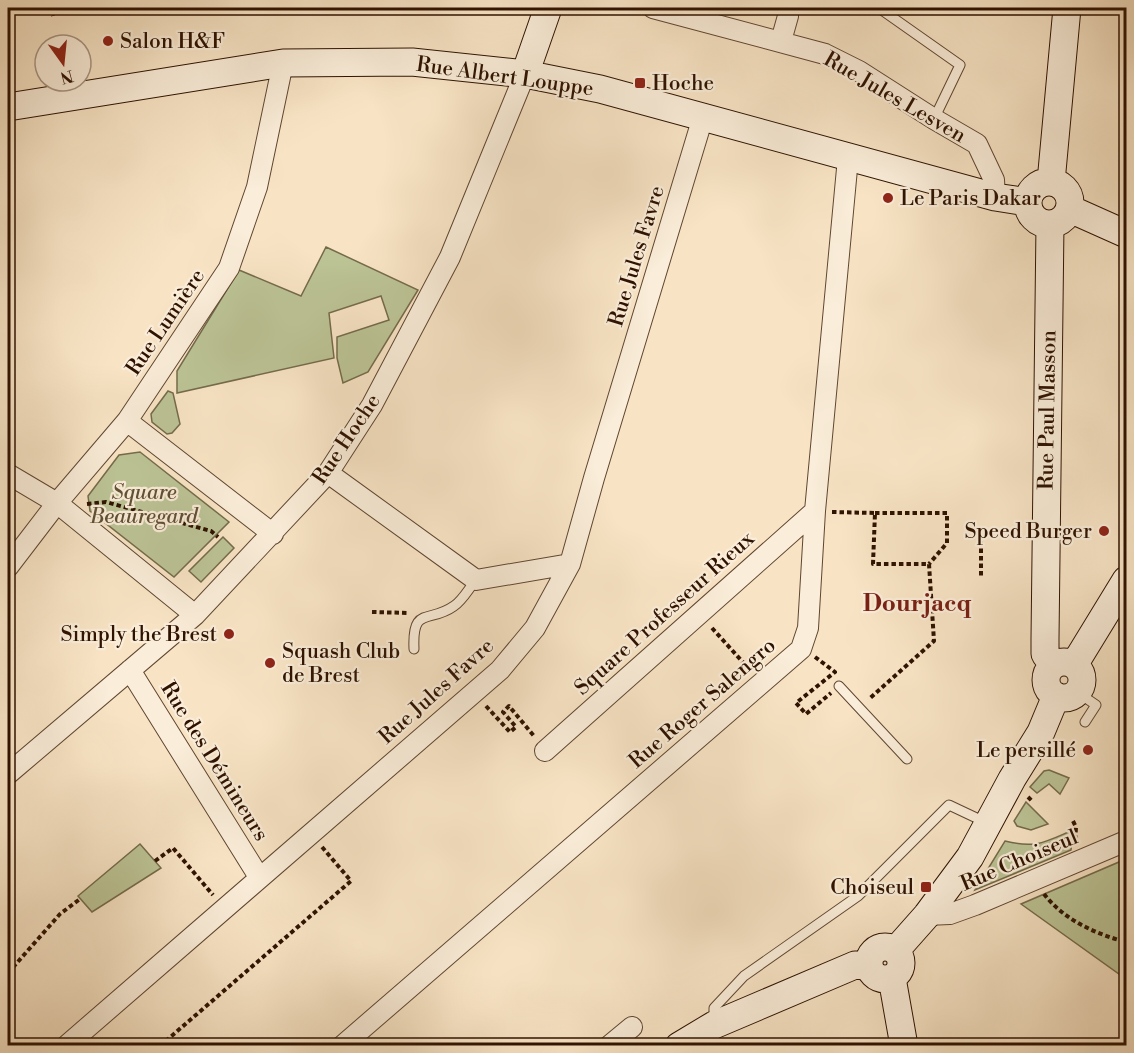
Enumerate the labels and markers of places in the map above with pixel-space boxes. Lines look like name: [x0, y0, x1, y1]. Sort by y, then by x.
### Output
place label: Salon H&F: [120, 29, 225, 55]
marker: Salon H&F: [101, 34, 115, 48]
place label: Hoche: [652, 71, 714, 97]
marker: Hoche: [633, 76, 647, 90]
place label: Le Paris Dakar: [900, 186, 1041, 212]
marker: Le Paris Dakar: [881, 191, 895, 205]
place label: Speed Burger: [964, 519, 1092, 545]
marker: Speed Burger: [1097, 524, 1111, 538]
place label: Simply the Brest: [61, 622, 218, 648]
marker: Simply the Brest: [222, 627, 236, 641]
place label: Squash Club de Brest: [282, 639, 400, 689]
marker: Squash Club de Brest: [263, 656, 277, 670]
place label: Le persillé: [976, 738, 1076, 764]
marker: Le persillé: [1081, 743, 1095, 757]
place label: Choiseul: [830, 875, 914, 901]
marker: Choiseul: [919, 880, 933, 894]

